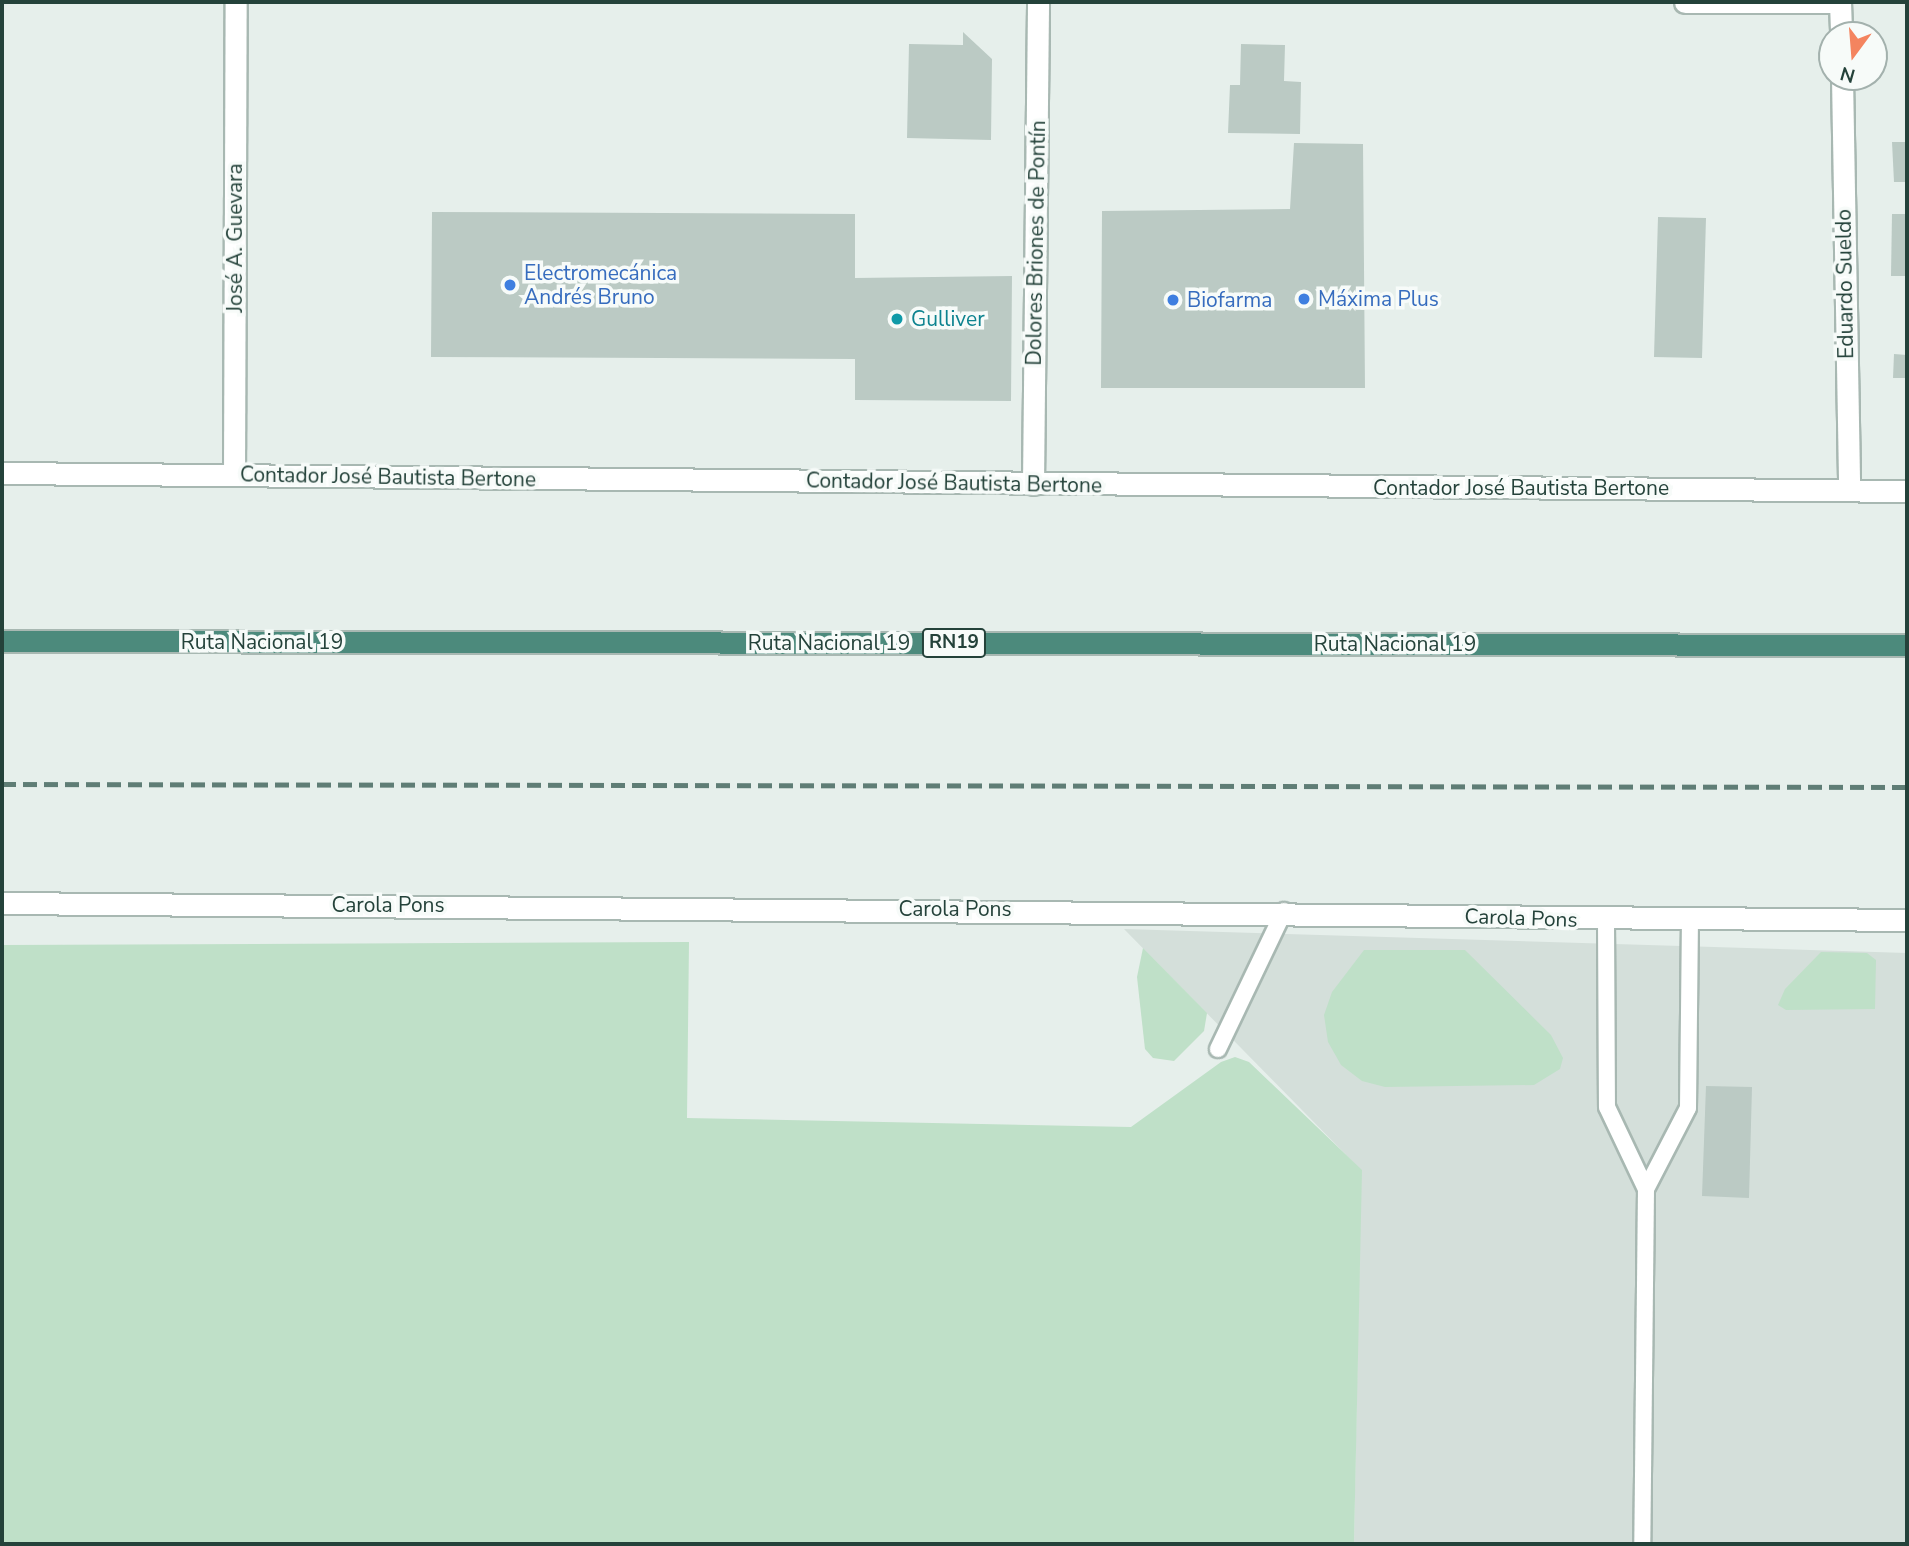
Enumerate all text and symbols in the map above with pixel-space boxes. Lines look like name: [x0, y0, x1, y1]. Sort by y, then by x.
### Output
north arrow: [1818, 21, 1888, 91]
text: N: [1837, 60, 1858, 89]
street label: Dolores Briones de Pontín: [1021, 120, 1051, 366]
street label: José A. Guevara: [222, 163, 248, 313]
street label: Eduardo Sueldo: [1831, 209, 1859, 359]
place label: Electromecánica Andrés Bruno: [524, 260, 677, 310]
marker: Electromecánica Andrés Bruno: [502, 277, 518, 293]
place label: Máxima Plus: [1318, 286, 1439, 312]
place label: Biofarma: [1187, 287, 1272, 313]
marker: Máxima Plus: [1296, 291, 1312, 307]
marker: Biofarma: [1165, 292, 1181, 308]
place label: Gulliver: [911, 306, 985, 332]
marker: Gulliver: [889, 311, 905, 327]
street label: Contador José Bautista Bertone: [240, 462, 536, 492]
street label: Contador José Bautista Bertone: [806, 468, 1102, 498]
street label: Contador José Bautista Bertone: [1373, 475, 1669, 501]
road number: RN19: [921, 628, 987, 658]
street label: Ruta Nacional 19: [181, 629, 343, 655]
street label: Ruta Nacional 19: [748, 630, 910, 656]
street label: Ruta Nacional 19: [1314, 631, 1476, 657]
street label: Carola Pons: [331, 892, 445, 918]
street label: Carola Pons: [898, 896, 1012, 922]
street label: Carola Pons: [1464, 903, 1578, 933]

